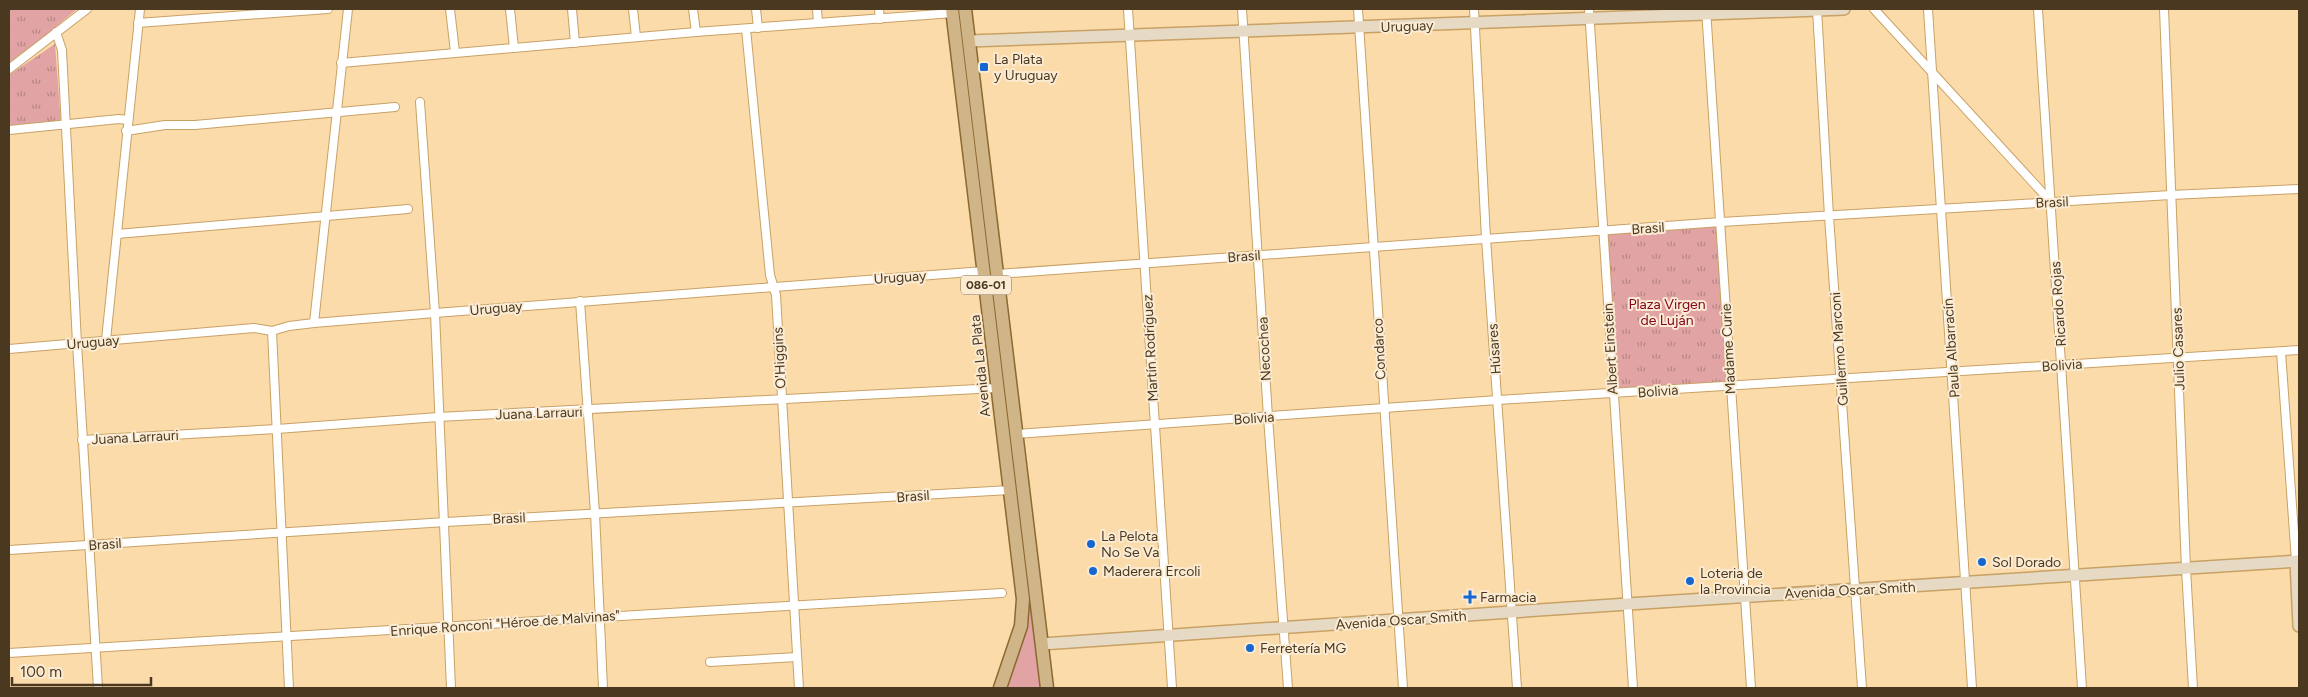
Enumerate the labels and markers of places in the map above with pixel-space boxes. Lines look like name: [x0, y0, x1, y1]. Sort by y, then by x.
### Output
place label: La Plata y Uruguay: [994, 51, 1058, 84]
marker: La Plata y Uruguay: [978, 61, 990, 73]
place label: La Pelota No Se Va: [1101, 528, 1159, 561]
marker: La Pelota No Se Va: [1085, 538, 1097, 550]
place label: Sol Dorado: [1992, 554, 2061, 571]
marker: Sol Dorado: [1976, 556, 1988, 568]
place label: Maderera Ercoli: [1103, 563, 1201, 580]
marker: Maderera Ercoli: [1087, 565, 1099, 577]
place label: Loteria de la Provincia: [1700, 565, 1771, 598]
marker: Loteria de la Provincia: [1684, 575, 1696, 587]
place label: Farmacia: [1480, 589, 1536, 606]
marker: Farmacia: [1464, 591, 1476, 603]
place label: Ferretería MG: [1260, 640, 1347, 657]
marker: Ferretería MG: [1244, 642, 1256, 654]

